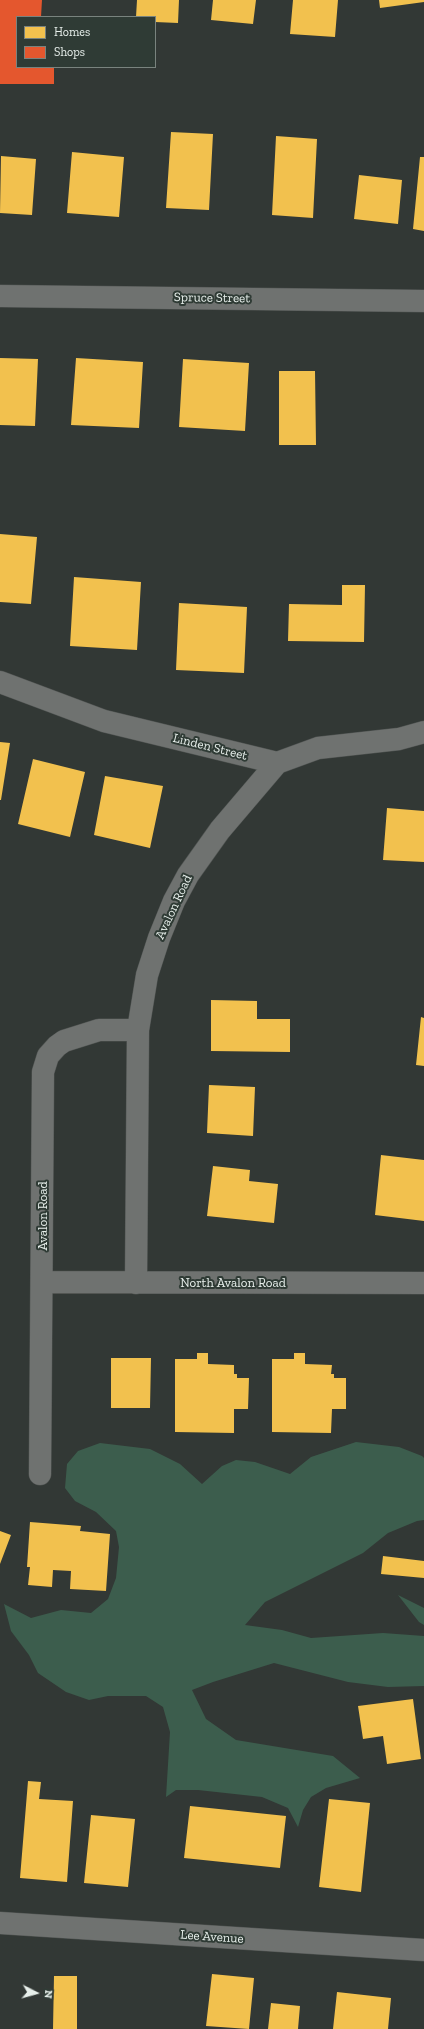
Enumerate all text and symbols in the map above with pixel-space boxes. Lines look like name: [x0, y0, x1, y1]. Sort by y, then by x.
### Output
legend: [16, 16, 156, 68]
text: Homes: [54, 25, 90, 39]
text: Shops: [54, 45, 85, 59]
street label: Spruce Street: [174, 290, 250, 306]
street label: Linden Street: [171, 730, 249, 764]
street label: Avalon Road: [152, 872, 196, 942]
street label: Avalon Road: [35, 1181, 51, 1251]
street label: North Avalon Road: [180, 1275, 286, 1291]
street label: Lee Avenue: [180, 1927, 244, 1947]
north arrow: [16, 1973, 56, 2013]
text: N: [42, 1989, 55, 1999]

